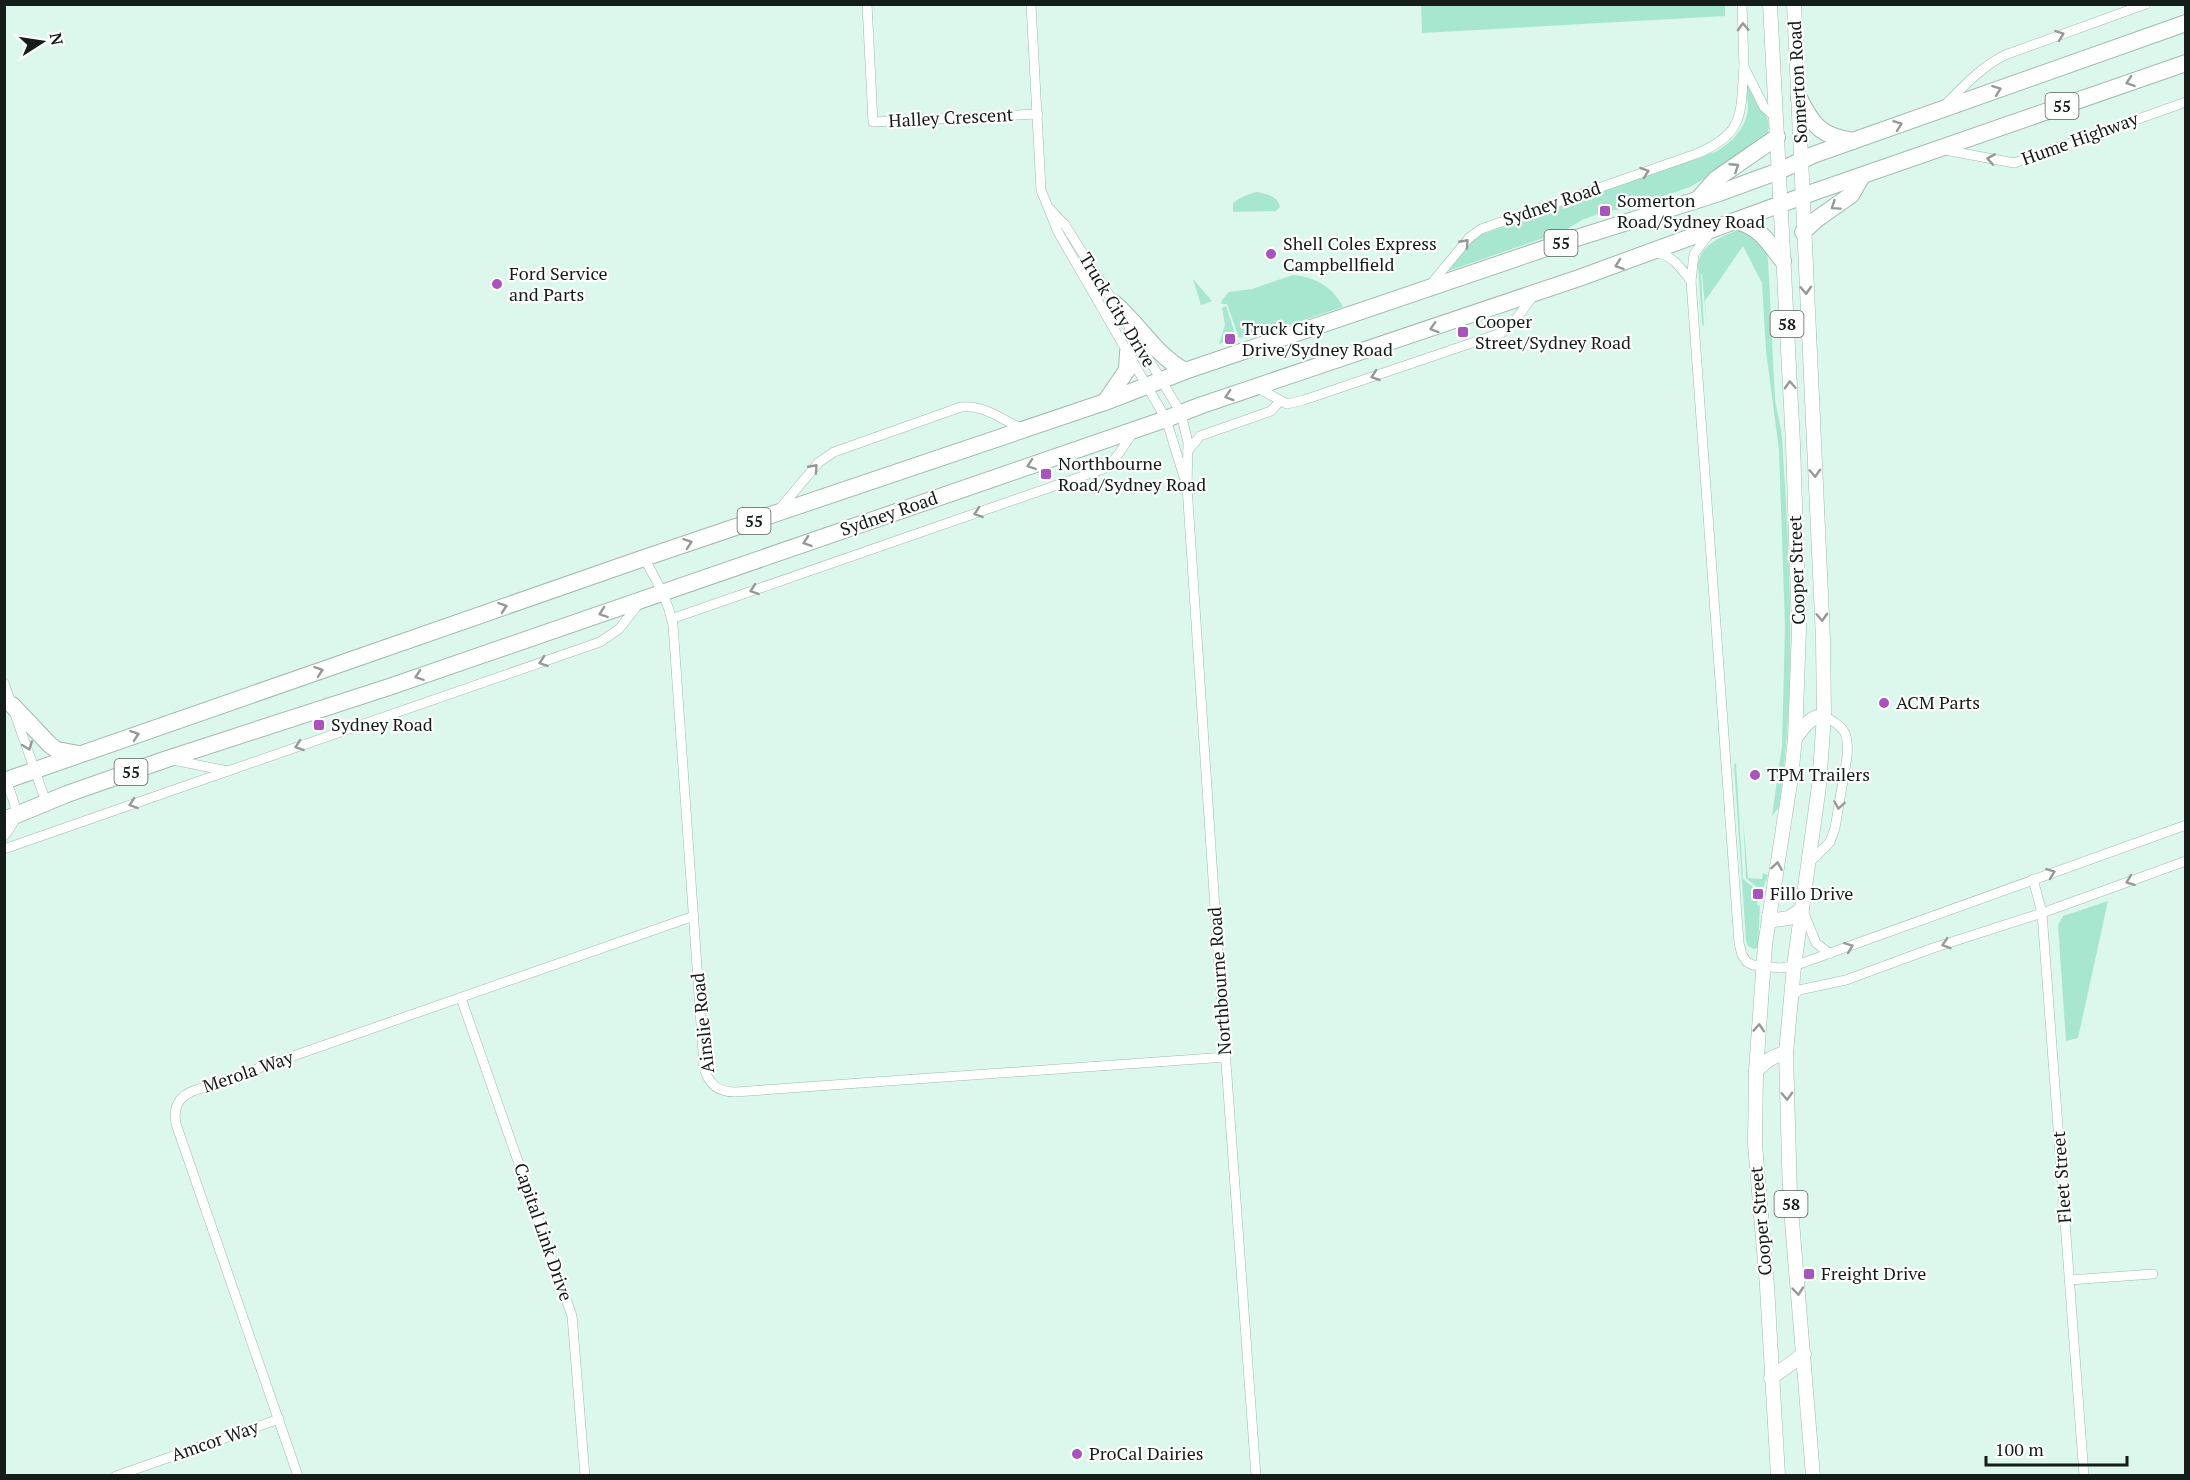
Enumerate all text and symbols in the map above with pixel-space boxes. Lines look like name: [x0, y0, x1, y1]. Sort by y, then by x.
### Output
north arrow: [12, 12, 72, 72]
street label: Somerton Road: [1782, 20, 1812, 144]
one-way arrow: [1736, 23, 1749, 32]
one-way arrow: [2054, 30, 2065, 43]
text: N: [45, 31, 69, 47]
one-way arrow: [2125, 75, 2136, 88]
one-way arrow: [1991, 84, 2002, 97]
road number: 55: [2046, 93, 2078, 119]
street label: Halley Crescent: [888, 102, 1014, 132]
street label: Hume Highway: [2018, 106, 2142, 170]
one-way arrow: [1892, 120, 1903, 133]
one-way arrow: [1986, 153, 1996, 166]
one-way arrow: [1729, 163, 1739, 175]
one-way arrow: [1639, 166, 1650, 179]
street label: Sydney Road: [1500, 175, 1604, 231]
place label: Somerton Road/Sydney Road: [1617, 188, 1765, 233]
one-way arrow: [1831, 199, 1842, 210]
marker: Somerton Road/Sydney Road: [1598, 204, 1612, 218]
road number: 55: [1544, 230, 1578, 256]
place label: Shell Coles Express Campbellfield: [1283, 231, 1437, 276]
one-way arrow: [1458, 239, 1469, 250]
marker: Shell Coles Express Campbellfield: [1264, 247, 1278, 261]
street label: Truck City Drive: [1074, 248, 1162, 371]
one-way arrow: [1614, 257, 1624, 270]
place label: Ford Service and Parts: [509, 261, 608, 306]
marker: Ford Service and Parts: [490, 277, 504, 291]
one-way arrow: [1800, 285, 1813, 294]
place label: Cooper Street/Sydney Road: [1475, 309, 1631, 354]
road number: 58: [1770, 311, 1804, 337]
place label: Truck City Drive/Sydney Road: [1242, 316, 1393, 361]
one-way arrow: [1429, 320, 1440, 333]
marker: Cooper Street/Sydney Road: [1456, 325, 1470, 339]
marker: Truck City Drive/Sydney Road: [1223, 332, 1237, 346]
one-way arrow: [1370, 369, 1381, 381]
one-way arrow: [1783, 381, 1796, 390]
one-way arrow: [1224, 389, 1235, 401]
place label: Northbourne Road/Sydney Road: [1058, 451, 1206, 496]
one-way arrow: [1026, 458, 1037, 470]
one-way arrow: [807, 464, 818, 475]
marker: Northbourne Road/Sydney Road: [1039, 467, 1053, 481]
one-way arrow: [1808, 469, 1821, 478]
street label: Sydney Road: [837, 485, 941, 541]
one-way arrow: [973, 505, 984, 518]
road number: 55: [738, 508, 771, 534]
street label: Cooper Street: [1782, 515, 1810, 625]
one-way arrow: [802, 535, 813, 548]
one-way arrow: [682, 538, 693, 551]
one-way arrow: [749, 583, 760, 596]
one-way arrow: [497, 601, 508, 614]
one-way arrow: [598, 606, 609, 618]
one-way arrow: [1815, 612, 1828, 621]
one-way arrow: [538, 654, 549, 667]
one-way arrow: [313, 665, 324, 678]
one-way arrow: [414, 669, 425, 682]
place label: ACM Parts: [1896, 690, 1980, 714]
marker: ACM Parts: [1877, 696, 1891, 710]
place label: Sydney Road: [331, 712, 433, 736]
marker: Sydney Road: [312, 718, 326, 732]
one-way arrow: [129, 729, 140, 742]
one-way arrow: [294, 739, 305, 752]
one-way arrow: [20, 740, 33, 751]
road number: 55: [114, 759, 148, 785]
place label: TPM Trailers: [1767, 762, 1870, 786]
marker: TPM Trailers: [1748, 768, 1762, 782]
one-way arrow: [128, 797, 139, 810]
one-way arrow: [1834, 800, 1846, 809]
one-way arrow: [1770, 862, 1783, 872]
one-way arrow: [2046, 867, 2056, 880]
one-way arrow: [2126, 874, 2136, 887]
place label: Fillo Drive: [1770, 881, 1853, 905]
marker: Fillo Drive: [1751, 887, 1765, 901]
street label: Northbourne Road: [1202, 906, 1236, 1056]
one-way arrow: [1941, 937, 1952, 949]
one-way arrow: [1842, 942, 1853, 954]
street label: Ainslie Road: [685, 972, 719, 1074]
one-way arrow: [1753, 1023, 1766, 1032]
street label: Merola Way: [199, 1044, 297, 1098]
one-way arrow: [1781, 1091, 1793, 1100]
street label: Fleet Street: [2046, 1130, 2076, 1224]
street label: Capital Link Drive: [509, 1159, 579, 1304]
street label: Cooper Street: [1743, 1165, 1777, 1277]
road number: 58: [1774, 1191, 1808, 1217]
place label: Freight Drive: [1821, 1261, 1926, 1285]
marker: Freight Drive: [1802, 1267, 1816, 1281]
one-way arrow: [1791, 1286, 1804, 1295]
street label: Amcor Way: [168, 1414, 262, 1466]
scale bar: [1986, 1429, 2127, 1467]
text: 100 m: [1995, 1437, 2044, 1461]
place label: ProCal Dairies: [1089, 1441, 1203, 1465]
marker: ProCal Dairies: [1070, 1447, 1084, 1461]

